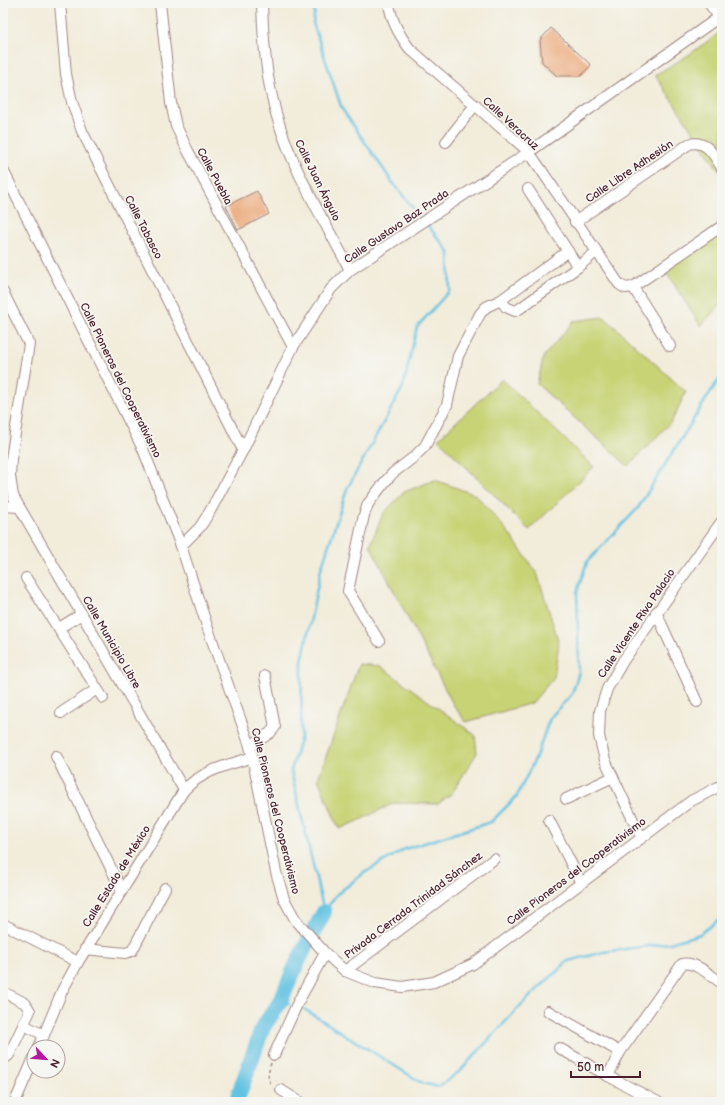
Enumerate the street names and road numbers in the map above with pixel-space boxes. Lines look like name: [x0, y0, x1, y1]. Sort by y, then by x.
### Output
street label: Calle Veracruz: [480, 94, 542, 153]
street label: Calle Juan Ángulo: [292, 137, 344, 223]
street label: Calle Libre Adhesión: [583, 137, 675, 205]
street label: Calle Puebla: [194, 145, 235, 207]
street label: Calle Gustavo Baz Prada: [342, 187, 451, 266]
street label: Calle Tabasco: [122, 193, 165, 261]
street label: Calle Pioneros del Cooperativismo: [77, 301, 164, 460]
street label: Calle Vicente Riva Palacio: [595, 566, 678, 680]
street label: Calle Municipio Libre: [80, 594, 144, 691]
street label: Calle Pioneros del Cooperativismo: [249, 727, 302, 896]
street label: Calle Pioneros del Cooperativismo: [504, 815, 648, 928]
street label: Calle Estado de México: [80, 823, 153, 930]
street label: Privada Cerrada Trinidad Sánchez: [342, 849, 485, 962]

